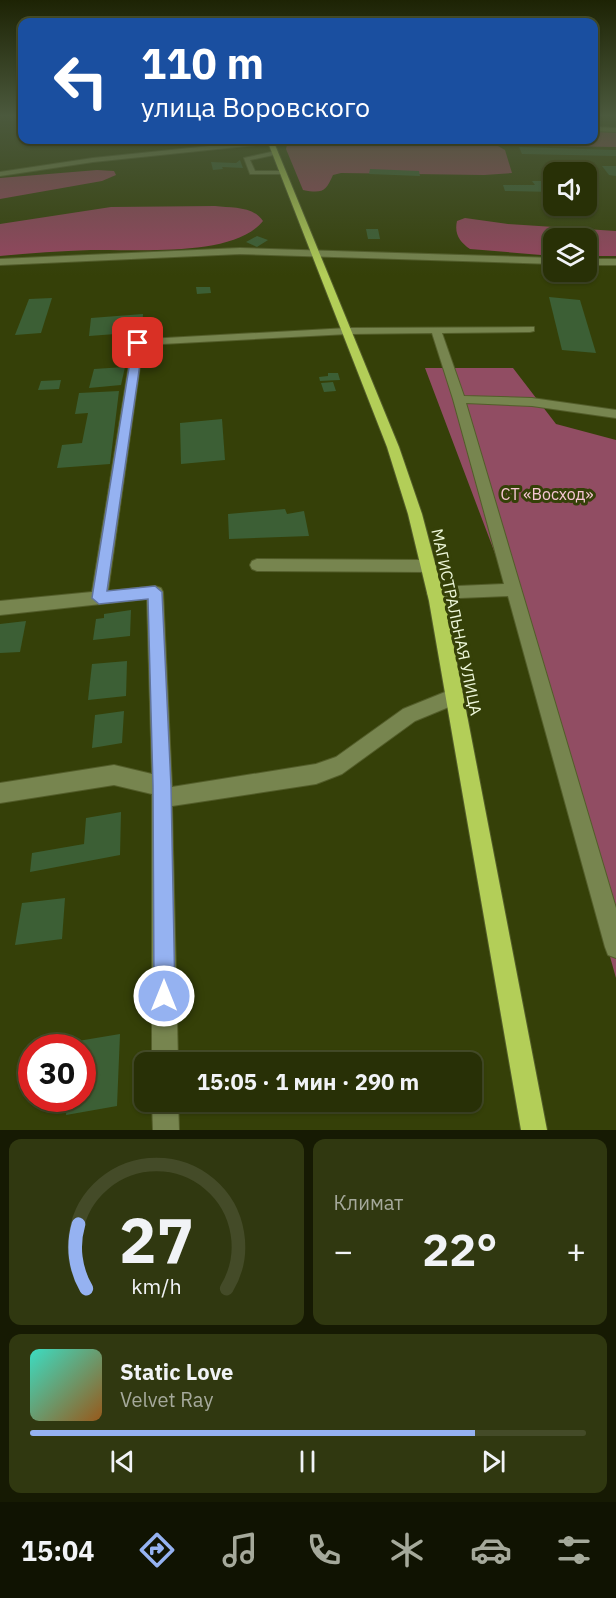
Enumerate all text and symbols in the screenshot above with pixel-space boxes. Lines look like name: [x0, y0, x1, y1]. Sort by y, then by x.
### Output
text: 110 m: [141, 36, 264, 91]
icon: left: [42, 42, 120, 120]
text: улица Воровского: [141, 89, 370, 124]
map controls: [543, 162, 597, 282]
button: sound: [543, 162, 597, 216]
button: layers: [543, 228, 597, 282]
pin: [112, 317, 163, 368]
icon: arrive: [121, 326, 154, 359]
park label: СТ «Восход»: [501, 484, 593, 504]
street label: МАГИСТРАЛЬНАЯ УЛИЦА: [427, 527, 487, 717]
position arrow: [132, 964, 196, 1028]
speed limit sign: 30: [18, 1034, 96, 1112]
text: 15:05 · 1 мин · 290 m: [197, 1067, 419, 1096]
text: Климат: [334, 1189, 404, 1216]
text: 27: [119, 1199, 194, 1280]
text: 22°: [422, 1220, 497, 1278]
text: −: [334, 1229, 353, 1272]
text: +: [566, 1229, 586, 1272]
text: km/h: [131, 1272, 181, 1300]
text: Static Love: [120, 1357, 233, 1386]
text: Velvet Ray: [120, 1386, 213, 1413]
icon: previous: [106, 1445, 139, 1478]
icon: pause: [291, 1445, 324, 1478]
icon: next: [477, 1445, 510, 1478]
icon: directions: [136, 1529, 178, 1571]
icon: music: [219, 1529, 261, 1571]
icon: phone: [303, 1529, 345, 1571]
icon: climate: [386, 1529, 428, 1571]
icon: car: [470, 1529, 512, 1571]
icon: filters: [553, 1529, 595, 1571]
text: 15:04: [21, 1533, 94, 1568]

